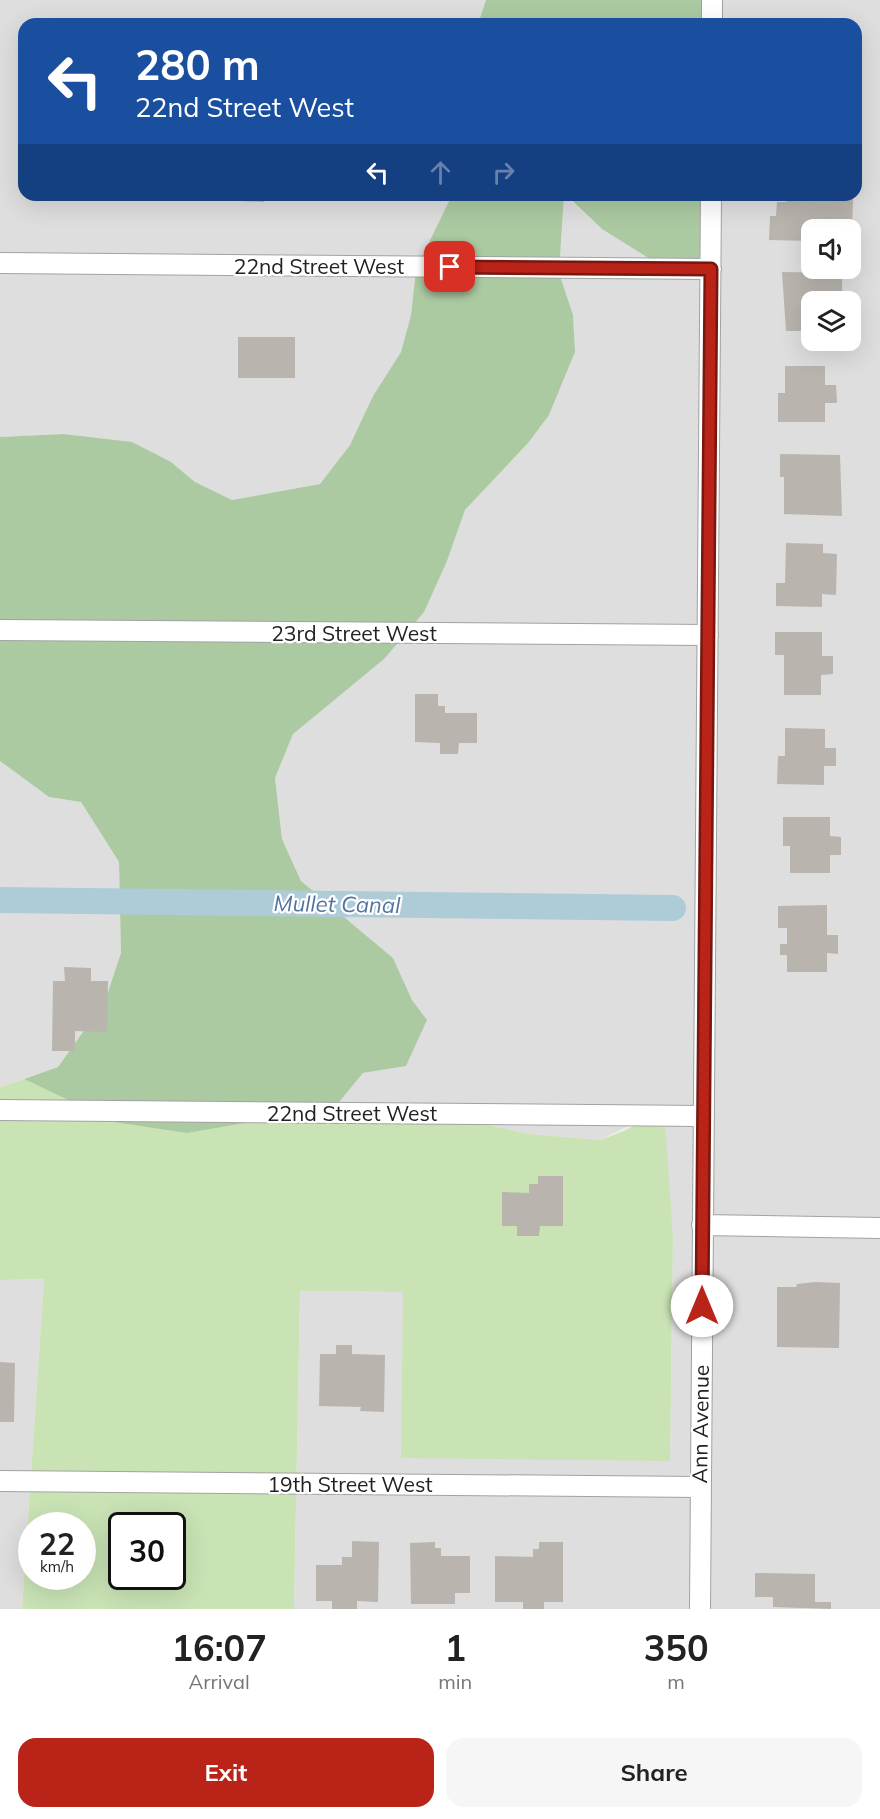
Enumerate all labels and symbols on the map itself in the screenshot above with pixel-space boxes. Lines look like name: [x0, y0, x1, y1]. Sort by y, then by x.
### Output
pin: [424, 241, 475, 292]
street label: 22nd Street West: [234, 253, 404, 279]
street label: 23rd Street West: [271, 620, 437, 646]
water label: Mullet Canal: [273, 889, 401, 919]
street label: 22nd Street West: [267, 1100, 437, 1126]
position arrow: [670, 1274, 734, 1338]
street label: Ann Avenue: [686, 1364, 714, 1484]
street label: 19th Street West: [267, 1471, 433, 1497]
speed limit sign: 30: [108, 1512, 186, 1590]

